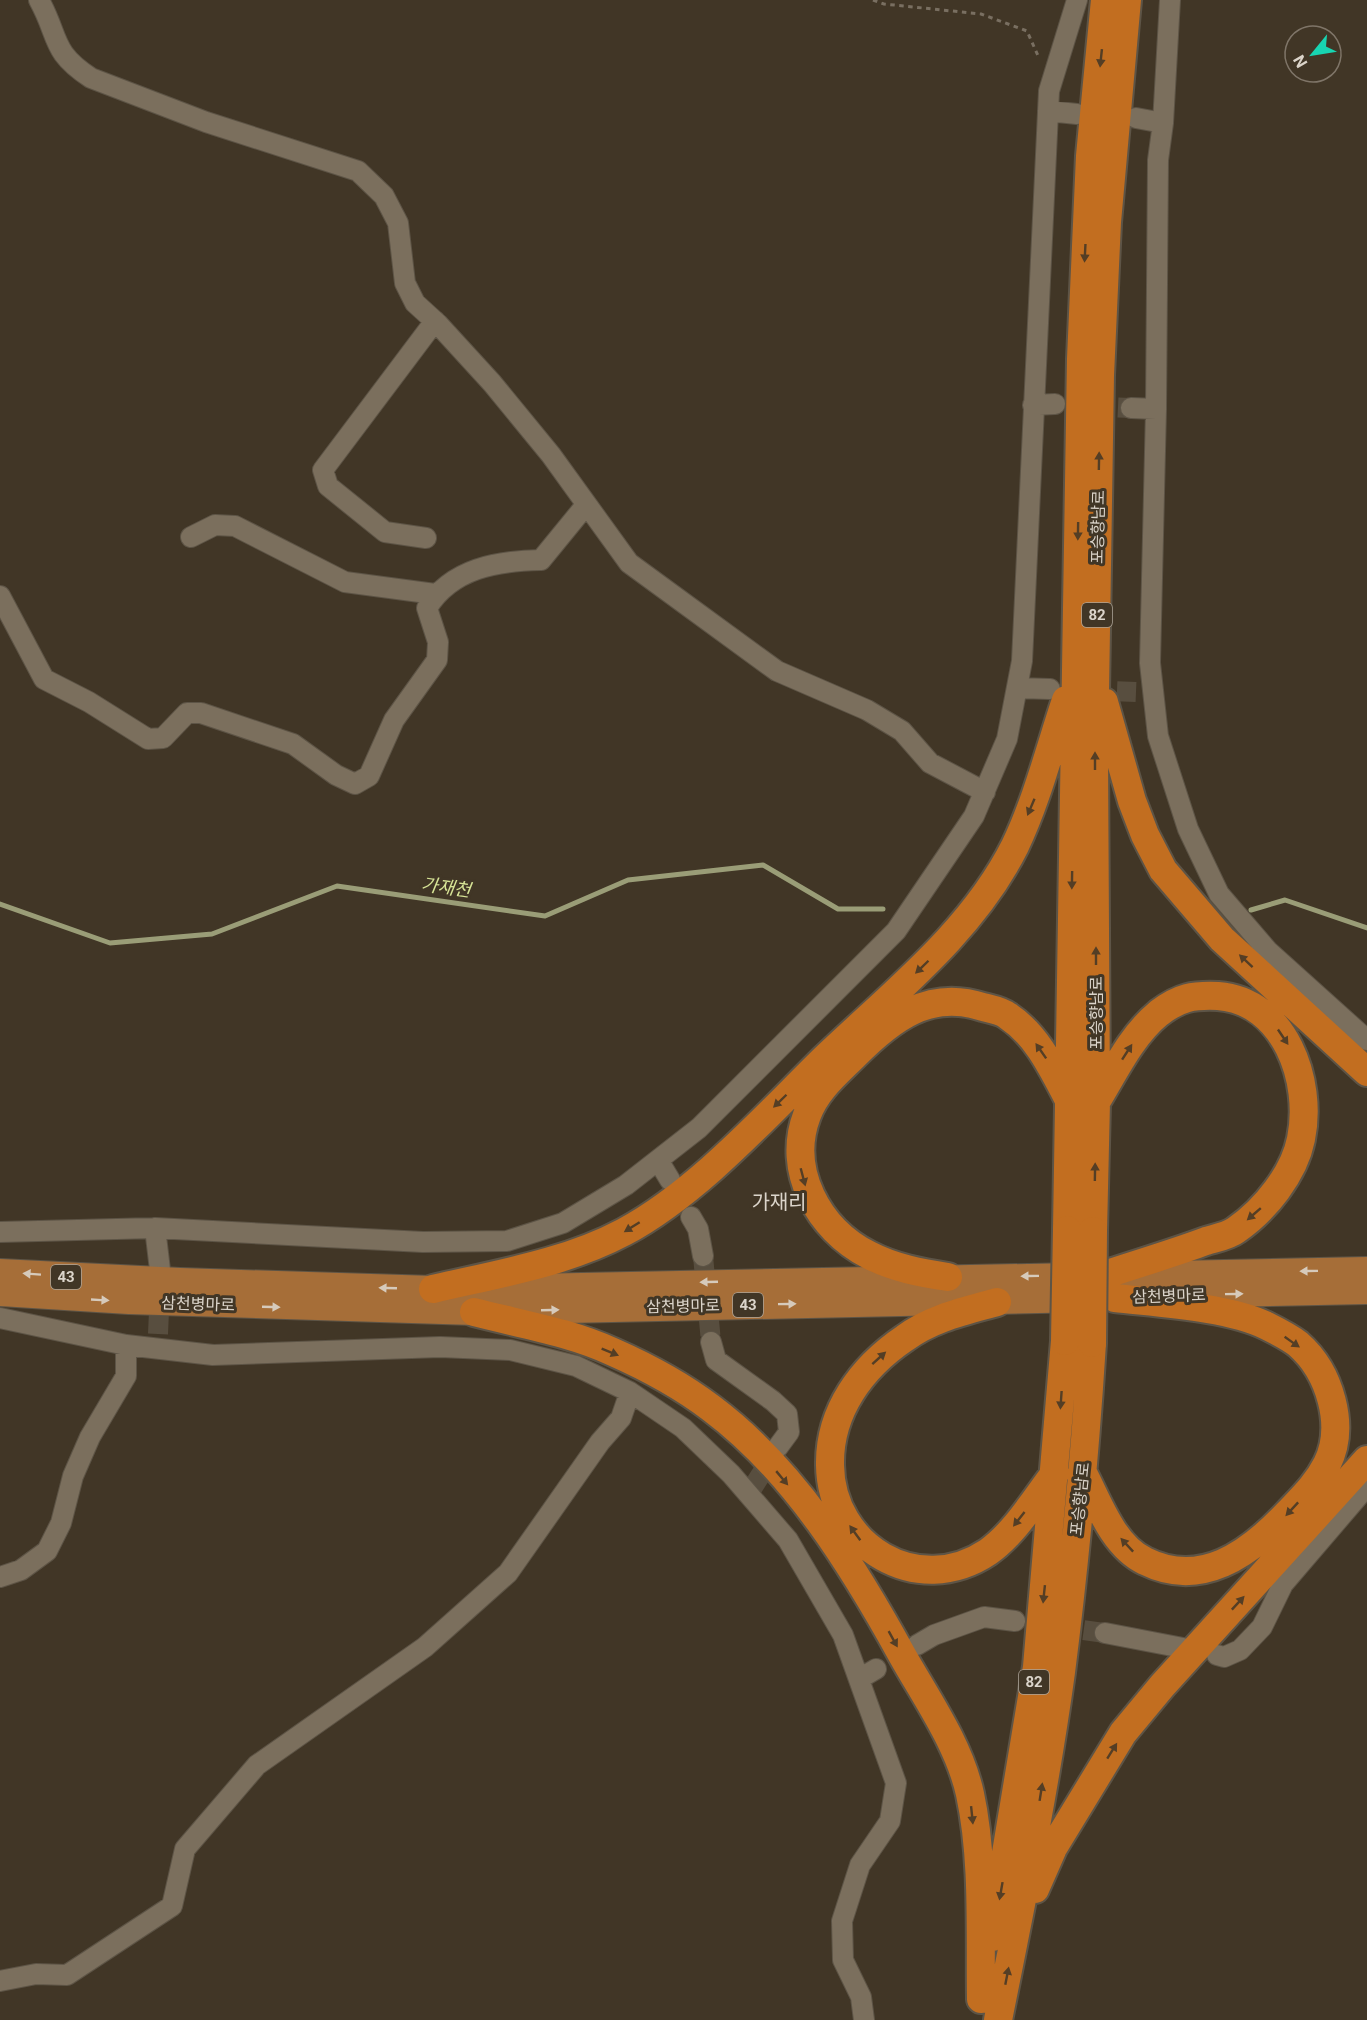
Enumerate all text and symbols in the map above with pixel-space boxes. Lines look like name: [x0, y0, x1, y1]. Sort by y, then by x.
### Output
north arrow: [1283, 24, 1343, 84]
one-way arrow: [1096, 49, 1106, 68]
text: N: [1289, 52, 1311, 71]
one-way arrow: [1081, 243, 1090, 262]
one-way arrow: [1094, 452, 1104, 471]
street label: 포승향남로: [1088, 490, 1108, 564]
one-way arrow: [1073, 522, 1083, 541]
road number: 82: [1082, 603, 1112, 627]
one-way arrow: [1090, 752, 1099, 771]
one-way arrow: [1026, 799, 1036, 817]
one-way arrow: [1068, 871, 1077, 890]
water label: 가재천: [420, 873, 474, 901]
one-way arrow: [1091, 947, 1100, 966]
one-way arrow: [1240, 955, 1254, 969]
one-way arrow: [914, 960, 929, 974]
street label: 포승향남로: [1087, 976, 1106, 1050]
one-way arrow: [1277, 1029, 1288, 1045]
one-way arrow: [1036, 1043, 1047, 1059]
one-way arrow: [1121, 1043, 1132, 1060]
one-way arrow: [774, 1094, 788, 1108]
one-way arrow: [1090, 1163, 1099, 1182]
one-way arrow: [799, 1168, 809, 1186]
district label: 가재리: [751, 1190, 807, 1214]
one-way arrow: [1247, 1207, 1262, 1221]
one-way arrow: [624, 1222, 640, 1233]
road number: 43: [51, 1265, 81, 1289]
one-way arrow: [1299, 1266, 1318, 1276]
one-way arrow: [22, 1270, 41, 1279]
one-way arrow: [1020, 1271, 1039, 1280]
one-way arrow: [699, 1278, 718, 1287]
one-way arrow: [378, 1283, 397, 1293]
street label: 삼천병마로: [1132, 1285, 1206, 1307]
one-way arrow: [1224, 1289, 1243, 1299]
street label: 삼천병마로: [161, 1293, 235, 1315]
road number: 43: [733, 1293, 763, 1317]
one-way arrow: [91, 1295, 110, 1304]
street label: 삼천병마로: [646, 1296, 720, 1316]
one-way arrow: [778, 1299, 797, 1309]
one-way arrow: [262, 1302, 281, 1311]
one-way arrow: [541, 1305, 560, 1314]
one-way arrow: [1284, 1336, 1300, 1347]
one-way arrow: [602, 1347, 620, 1357]
one-way arrow: [871, 1352, 886, 1365]
one-way arrow: [1056, 1390, 1066, 1409]
street label: 포승향남로: [1067, 1461, 1093, 1537]
one-way arrow: [776, 1470, 789, 1486]
one-way arrow: [1285, 1501, 1299, 1516]
one-way arrow: [1013, 1511, 1026, 1527]
one-way arrow: [849, 1525, 861, 1540]
one-way arrow: [1120, 1538, 1134, 1552]
one-way arrow: [1039, 1584, 1049, 1603]
one-way arrow: [1231, 1595, 1245, 1610]
one-way arrow: [888, 1630, 898, 1647]
road number: 82: [1019, 1670, 1049, 1694]
one-way arrow: [1106, 1743, 1117, 1759]
one-way arrow: [1037, 1782, 1046, 1801]
one-way arrow: [967, 1805, 977, 1824]
one-way arrow: [996, 1881, 1005, 1900]
one-way arrow: [1003, 1966, 1012, 1985]

